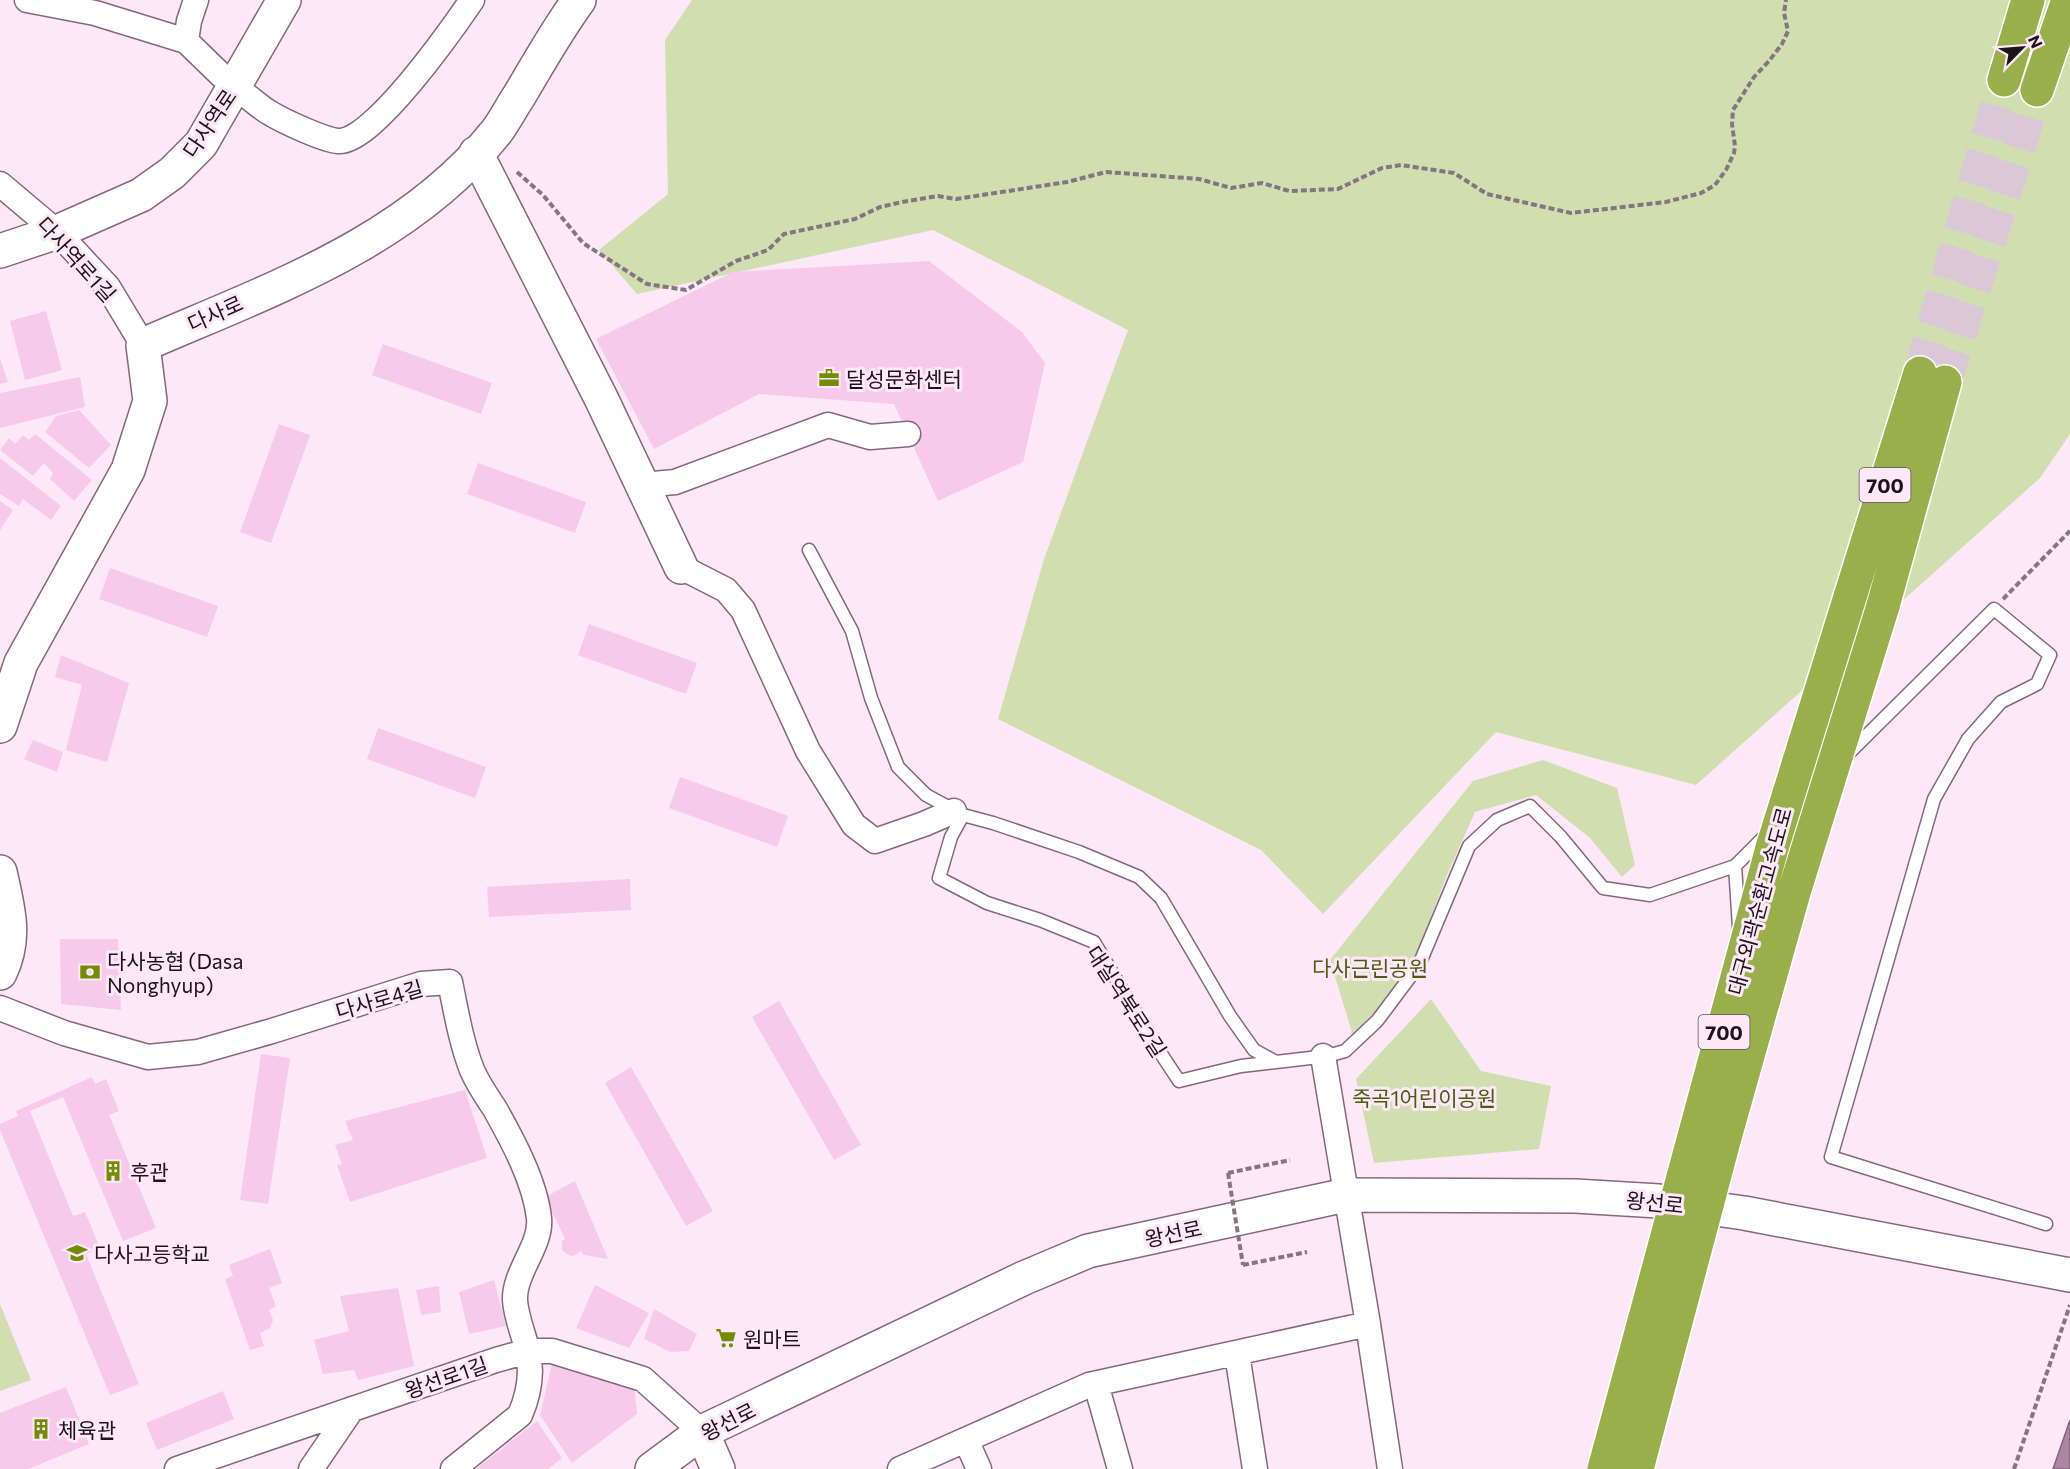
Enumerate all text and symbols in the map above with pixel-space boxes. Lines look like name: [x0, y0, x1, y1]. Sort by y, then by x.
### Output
north arrow: [1992, 18, 2052, 78]
text: N: [2025, 32, 2047, 51]
street label: 다사역로: [177, 84, 241, 162]
street label: 다사역로1길: [32, 211, 122, 307]
street label: 다사로: [183, 290, 247, 336]
office icon: 달성문화센터: [817, 366, 841, 390]
place label: 달성문화센터: [846, 366, 962, 391]
road number: 700: [1860, 468, 1910, 502]
street label: 대구외곽순환고속도로: [1722, 804, 1796, 998]
street label: 대실역북로2길: [1082, 941, 1172, 1061]
place label: 다사농협 (Dasa Nonghyup): [107, 948, 243, 997]
park label: 다사근린공원: [1312, 955, 1428, 980]
bank icon: 다사농협 (Dasa Nonghyup): [78, 960, 102, 984]
street label: 다사로4길: [332, 975, 426, 1023]
road number: 700: [1698, 1015, 1750, 1049]
park label: 죽곡1어린이공원: [1352, 1085, 1496, 1110]
building icon: 후관: [101, 1159, 125, 1183]
place label: 후관: [130, 1159, 169, 1184]
street label: 왕선로: [1625, 1187, 1685, 1217]
street label: 왕선로: [1142, 1215, 1204, 1251]
school or university icon: 다사고등학교: [65, 1241, 89, 1265]
place label: 다사고등학교: [94, 1241, 210, 1266]
supermarket icon: 원마트: [714, 1326, 738, 1350]
place label: 원마트: [743, 1326, 801, 1351]
street label: 왕선로1길: [401, 1351, 491, 1403]
street label: 왕선로: [696, 1397, 760, 1445]
building icon: 체육관: [29, 1417, 53, 1441]
place label: 체육관: [58, 1417, 116, 1442]

